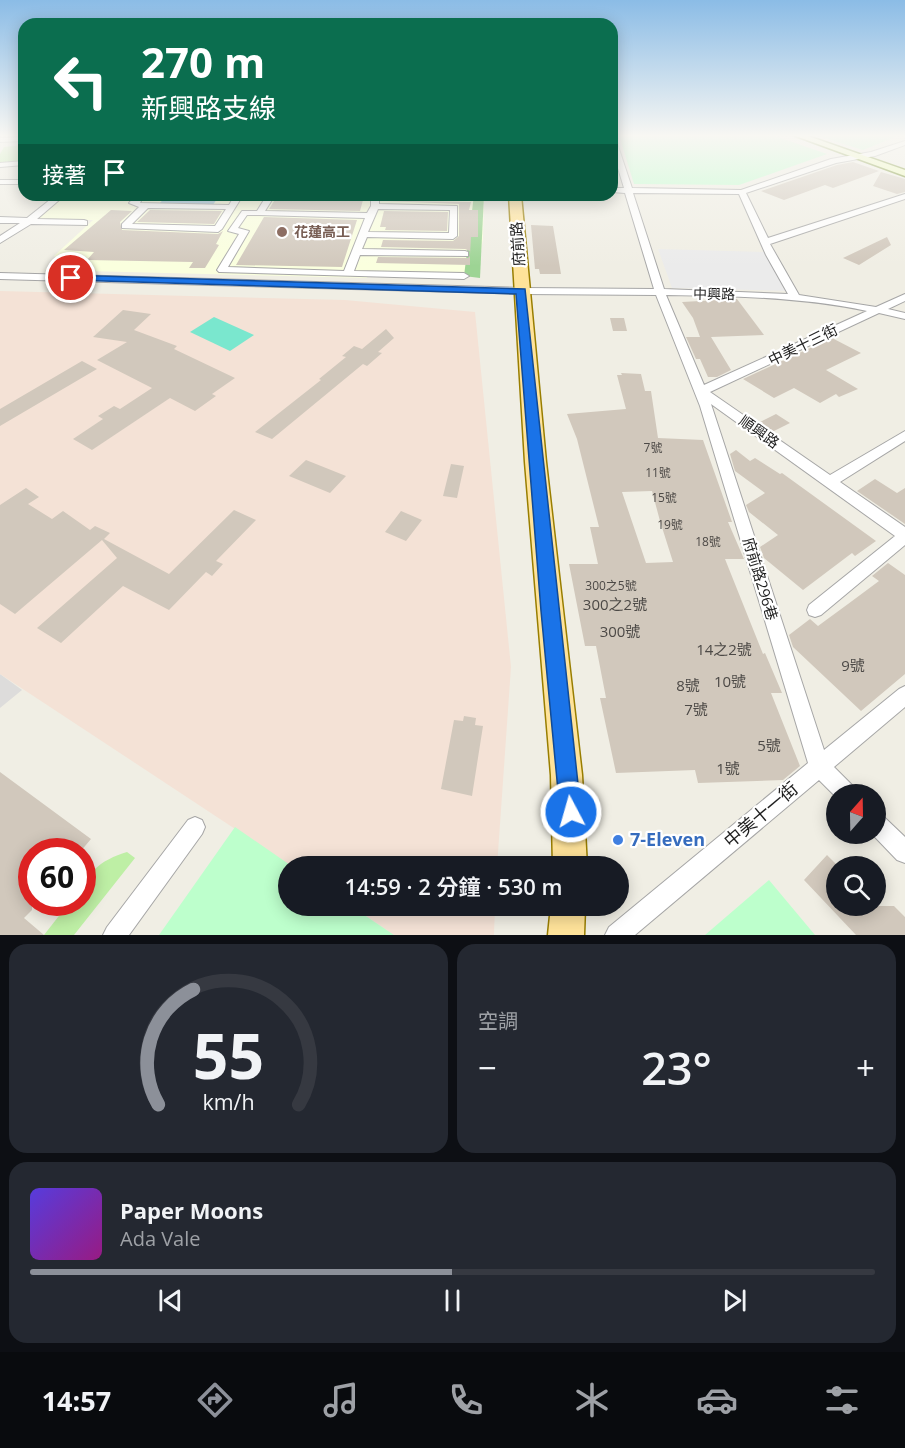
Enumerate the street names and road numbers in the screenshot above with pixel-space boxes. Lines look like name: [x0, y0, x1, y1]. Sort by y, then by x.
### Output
street label: 府前路: [505, 221, 529, 267]
street label: 中興路: [693, 284, 735, 303]
street label: 中美十三街: [764, 319, 841, 370]
street label: 順興路: [735, 410, 784, 452]
street label: 府前路296巷: [739, 535, 783, 623]
street label: 中美十一街: [718, 776, 803, 852]

